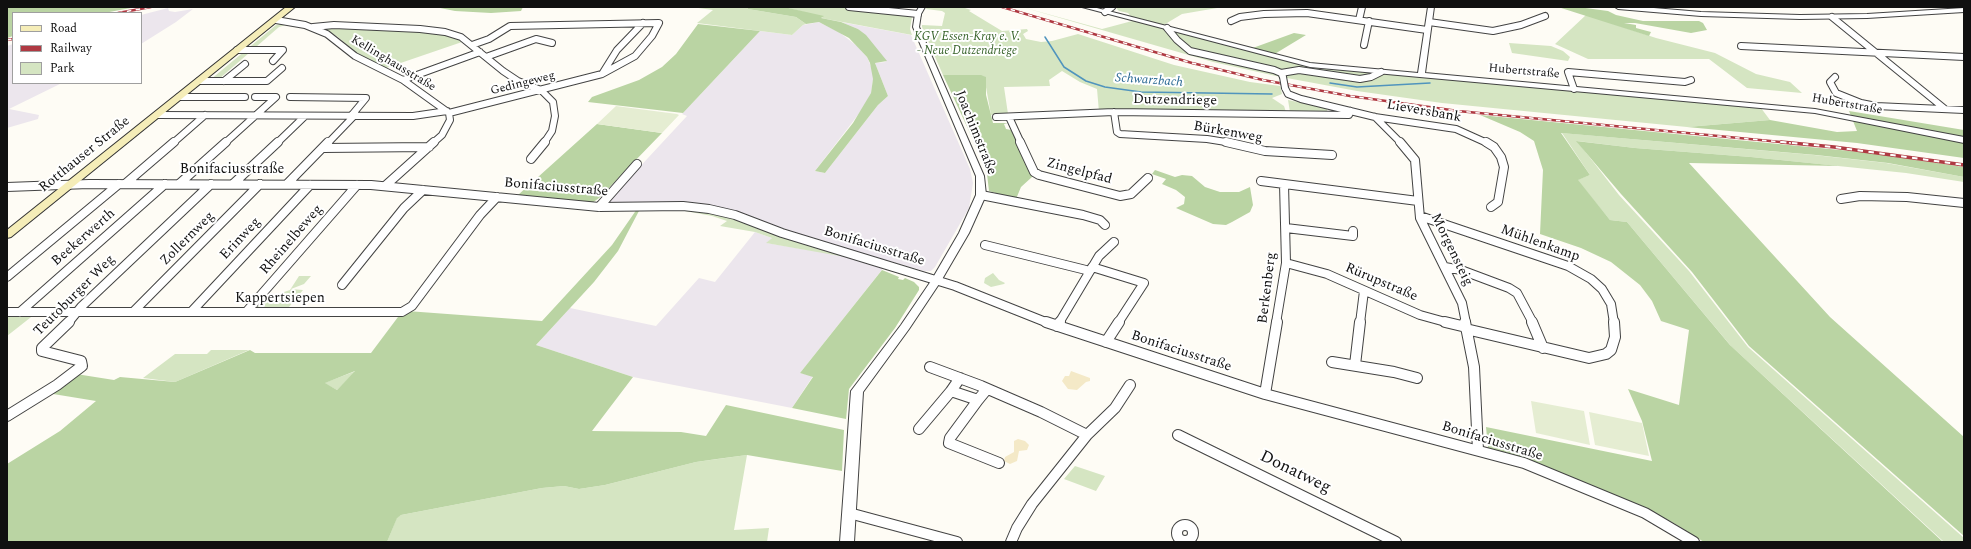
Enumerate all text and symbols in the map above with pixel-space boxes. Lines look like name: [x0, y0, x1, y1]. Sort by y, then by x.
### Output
legend: [12, 12, 142, 84]
text: Road: [50, 19, 77, 38]
park label: KGV Essen-Kray e. V. - Neue Dutzendriege: [914, 31, 1020, 59]
street label: Kellinghausstraße: [348, 33, 438, 95]
text: Railway: [50, 39, 92, 58]
text: Park: [50, 59, 75, 78]
street label: Hubertstraße: [1488, 62, 1560, 82]
street label: Gedingeweg: [489, 69, 557, 99]
water label: Schwarzbach: [1115, 71, 1183, 91]
street label: Joachimstraße: [950, 88, 1000, 178]
street label: Dutzendriege: [1133, 92, 1217, 110]
street label: Hubertstraße: [1811, 92, 1883, 118]
street label: Lieversbank: [1385, 97, 1463, 127]
street label: Rotthauser Straße: [36, 113, 134, 197]
street label: Bürkenweg: [1192, 119, 1264, 147]
street label: Zingelpfad: [1044, 155, 1114, 189]
street label: Bonifaciusstraße: [180, 162, 284, 178]
street label: Bonifaciusstraße: [503, 175, 609, 201]
street label: Rheinelbeweg: [257, 202, 327, 278]
street label: Beekerwerth: [49, 206, 119, 270]
street label: Zollernweg: [157, 208, 219, 270]
street label: Morgensteig: [1426, 211, 1476, 289]
street label: Erinweg: [217, 214, 265, 264]
street label: Mühlenkamp: [1498, 222, 1582, 266]
street label: Bonifaciusstraße: [822, 224, 926, 270]
street label: Berkenberg: [1255, 251, 1281, 325]
street label: Teutoburger Weg: [31, 252, 119, 340]
street label: Rürupstraße: [1342, 260, 1420, 306]
street label: Kappertsiepen: [235, 291, 325, 307]
street label: Bonifaciusstraße: [1129, 328, 1233, 376]
street label: Bonifaciusstraße: [1440, 419, 1544, 465]
street label: Donatweg: [1256, 447, 1334, 499]

